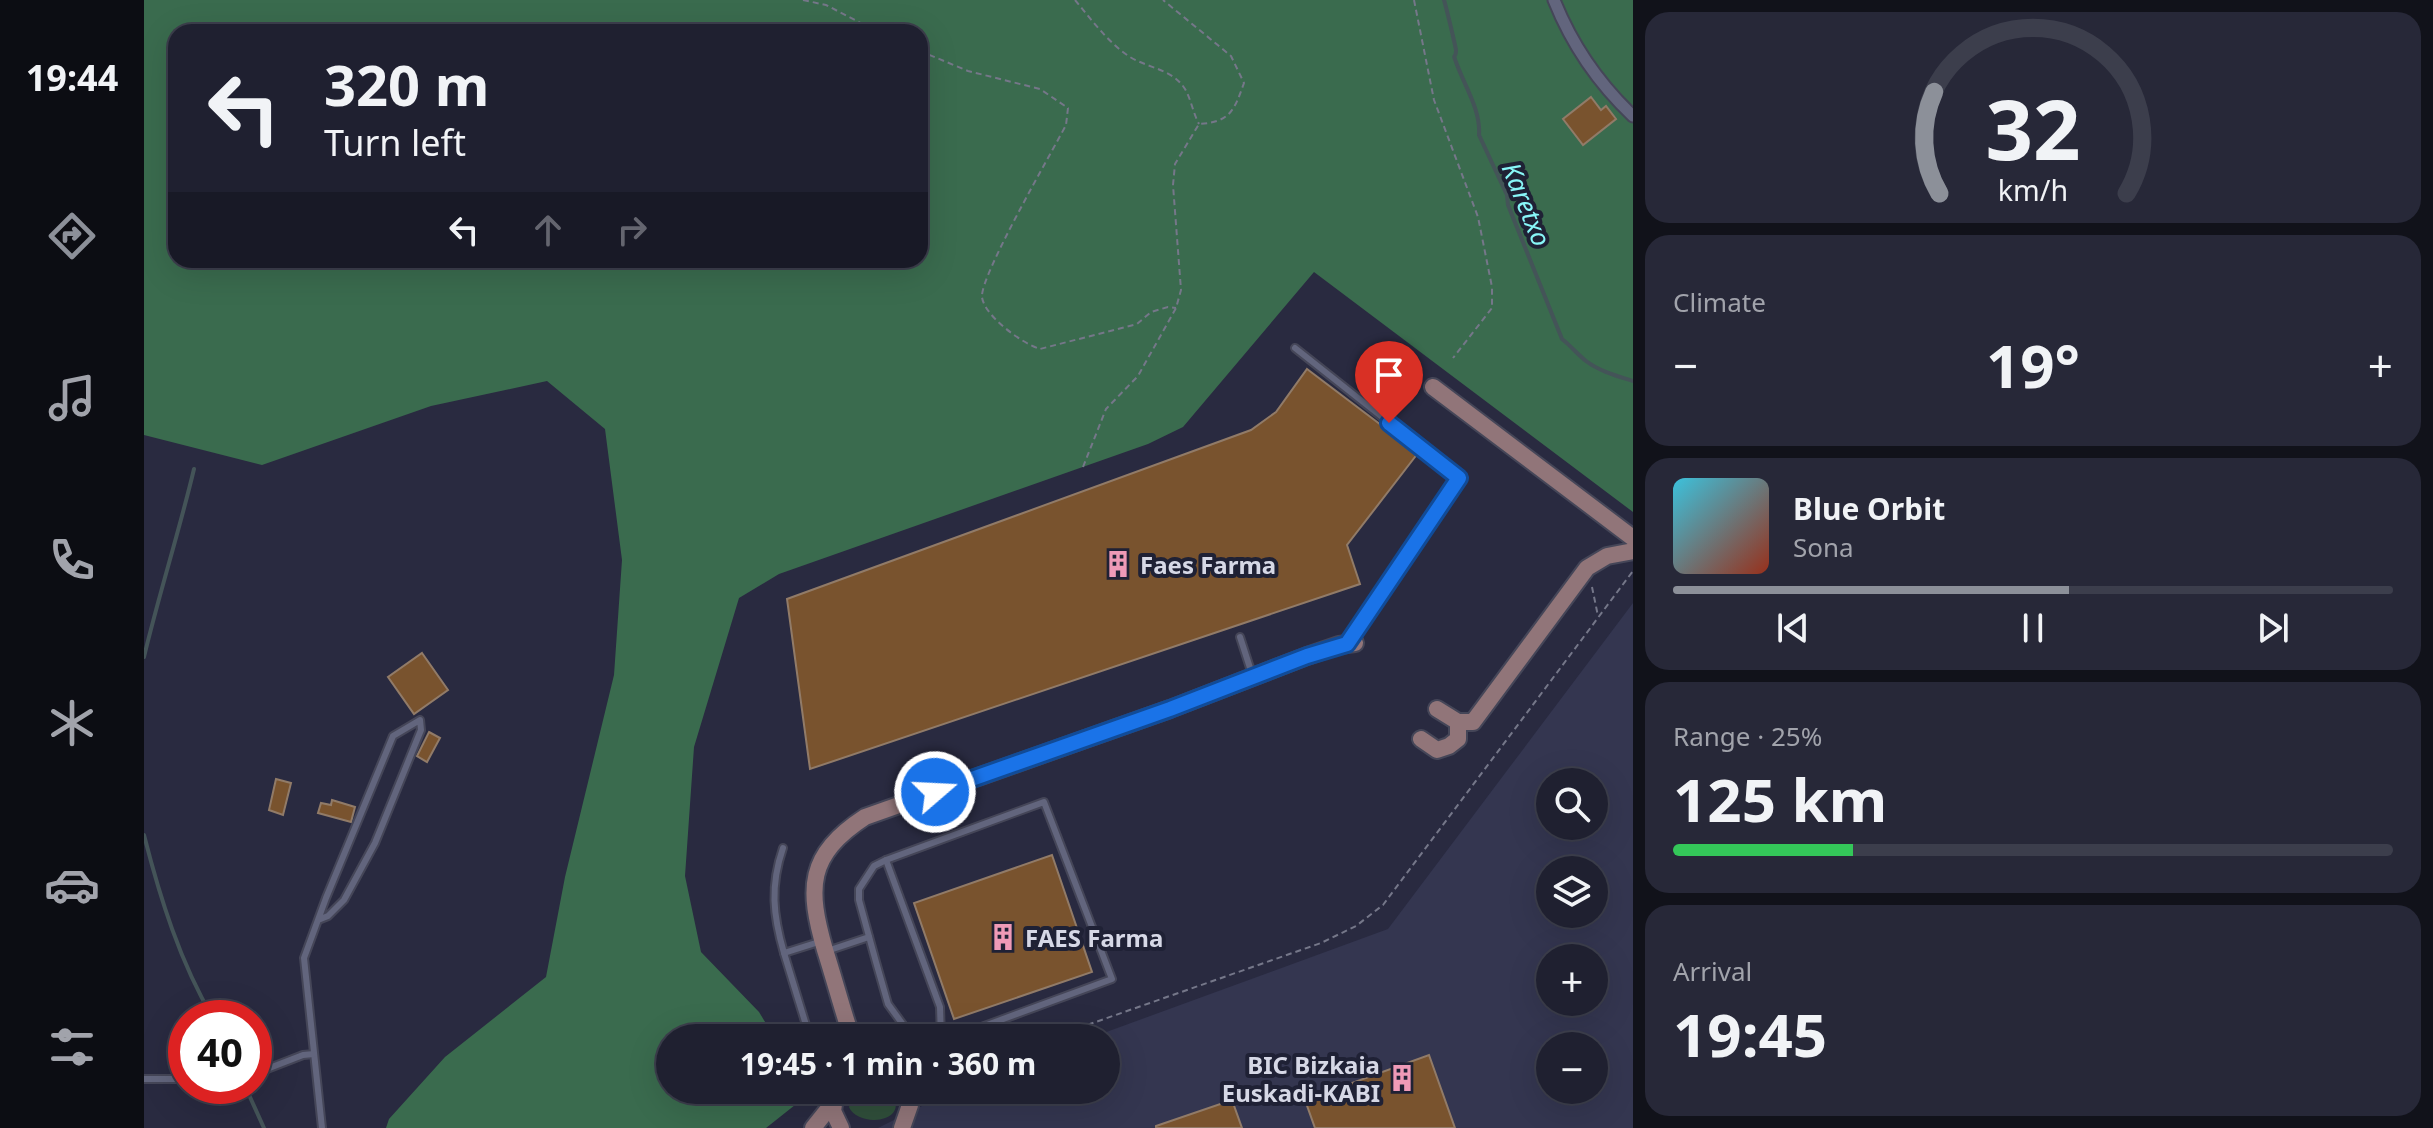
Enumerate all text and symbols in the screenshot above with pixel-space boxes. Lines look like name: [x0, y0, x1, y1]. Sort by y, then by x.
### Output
text: 320 m: [324, 46, 489, 122]
text: 19:44: [26, 53, 118, 102]
icon: left: [192, 56, 296, 160]
text: 32: [1985, 70, 2081, 183]
text: Turn left: [324, 118, 466, 167]
water label: Karetxo: [1494, 157, 1560, 251]
text: km/h: [1998, 170, 2068, 209]
icon: directions: [44, 208, 100, 264]
icon: left: [442, 208, 486, 252]
icon: ahead: [526, 208, 570, 252]
icon: right: [610, 208, 654, 252]
text: Climate: [1673, 284, 1766, 320]
text: 19°: [1986, 324, 2080, 406]
text: −: [1673, 335, 1698, 395]
text: +: [2368, 335, 2393, 395]
pin: [1355, 341, 1423, 423]
icon: arrive: [1367, 353, 1411, 397]
icon: music: [44, 370, 100, 426]
text: Blue Orbit: [1793, 488, 1945, 529]
text: Sona: [1793, 529, 1854, 565]
icon: phone: [44, 532, 100, 588]
place label: Faes Farma: [1140, 548, 1276, 581]
building icon: Faes Farma: [1103, 549, 1133, 579]
icon: previous: [1771, 606, 1815, 650]
icon: pause: [2011, 606, 2055, 650]
icon: next: [2251, 606, 2295, 650]
icon: climate: [44, 695, 100, 751]
text: Range · 25%: [1673, 718, 1822, 754]
position arrow: [893, 750, 977, 834]
text: 125 km: [1673, 758, 1887, 840]
map controls: [1536, 768, 1608, 1104]
button: search: [1536, 768, 1608, 840]
button: layers: [1536, 856, 1608, 928]
icon: car: [44, 857, 100, 913]
place label: FAES Farma: [1025, 921, 1163, 954]
building icon: FAES Farma: [988, 922, 1018, 952]
button: +: [1536, 944, 1608, 1016]
text: Arrival: [1673, 953, 1752, 989]
text: 19:45: [1673, 993, 1827, 1075]
speed limit sign: 40: [168, 1000, 272, 1104]
icon: filters: [44, 1019, 100, 1075]
button: −: [1536, 1032, 1608, 1104]
text: 19:45 · 1 min · 360 m: [740, 1043, 1036, 1084]
place label: BIC Bizkaia Euskadi-KABI: [1222, 1048, 1380, 1109]
building icon: BIC Bizkaia Euskadi-KABI: [1387, 1063, 1417, 1093]

